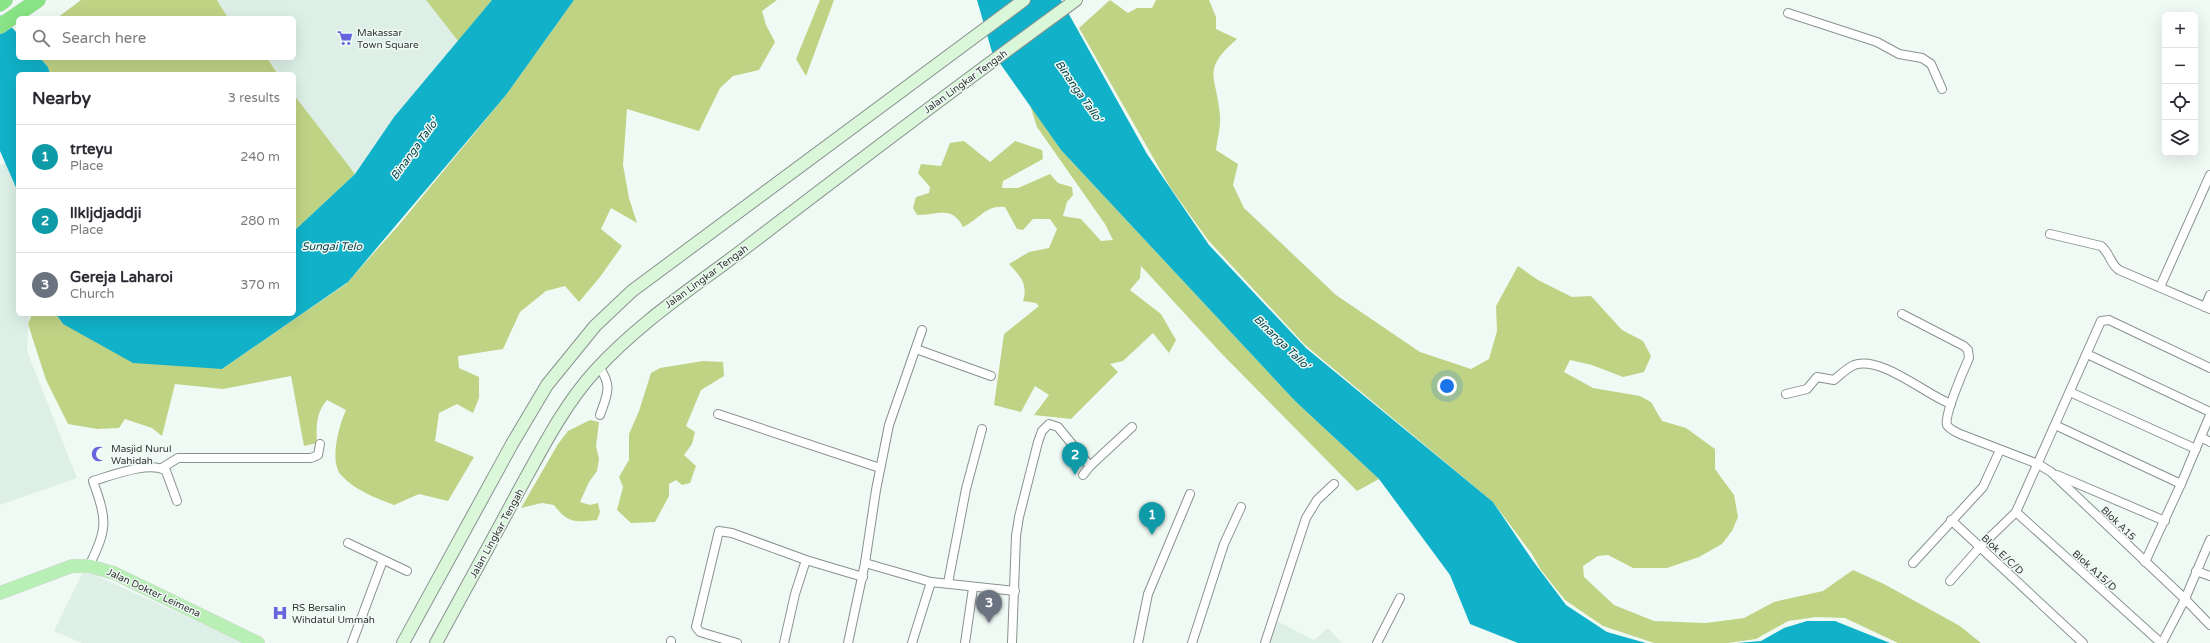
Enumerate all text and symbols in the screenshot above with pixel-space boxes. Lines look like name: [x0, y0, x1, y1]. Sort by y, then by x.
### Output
map controls: [2162, 12, 2198, 156]
button: +: [2162, 12, 2198, 48]
search box: [16, 16, 296, 60]
icon: search: [30, 27, 52, 49]
place label: Makassar Town Square: [357, 27, 419, 51]
text: Search here: [62, 29, 146, 47]
supermarket icon: Makassar Town Square: [336, 29, 354, 47]
street label: Jalan Lingkar Tengah: [921, 47, 1010, 116]
button: −: [2162, 48, 2198, 84]
water label: Binanga Tallo': [1053, 58, 1106, 126]
button: locate: [2162, 84, 2198, 120]
text: Nearby: [32, 88, 91, 109]
text: 3 results: [228, 90, 280, 106]
water label: Binanga Tallo': [388, 115, 442, 182]
button: layers: [2162, 120, 2198, 156]
text: trteyu: [70, 140, 113, 158]
text: 1: [41, 149, 49, 165]
text: 240 m: [240, 149, 280, 165]
text: Place: [70, 158, 103, 174]
text: llkljdjaddji: [70, 204, 141, 222]
text: 2: [41, 213, 49, 229]
text: 280 m: [240, 213, 280, 229]
text: Place: [70, 222, 103, 238]
water label: Sungai Telo: [302, 240, 364, 253]
street label: Jalan Lingkar Tengah: [662, 242, 751, 311]
text: Gereja Laharoi: [70, 268, 173, 286]
text: 3: [41, 277, 49, 293]
text: 370 m: [240, 277, 280, 293]
text: Church: [70, 286, 114, 302]
water label: Binanga Tallo': [1251, 313, 1313, 373]
your location: [1437, 376, 1457, 396]
pin: 2: [1062, 442, 1088, 475]
place label: Masjid Nurul Wahidah: [111, 443, 171, 467]
mosque icon: Masjid Nurul Wahidah: [90, 445, 108, 463]
street label: Jalan Lingkar Tengah: [467, 487, 526, 580]
pin: 1: [1139, 502, 1165, 535]
street label: Blok A15: [2098, 504, 2138, 543]
street label: Blok E/C/D: [1979, 532, 2026, 577]
street label: Blok A15/D: [2070, 548, 2119, 594]
street label: Jalan Dokter Leimena: [105, 566, 202, 620]
pin: 3: [976, 590, 1002, 623]
place label: RS Bersalin Wihdatul Ummah: [292, 602, 375, 626]
hospital icon: RS Bersalin Wihdatul Ummah: [271, 604, 289, 622]

